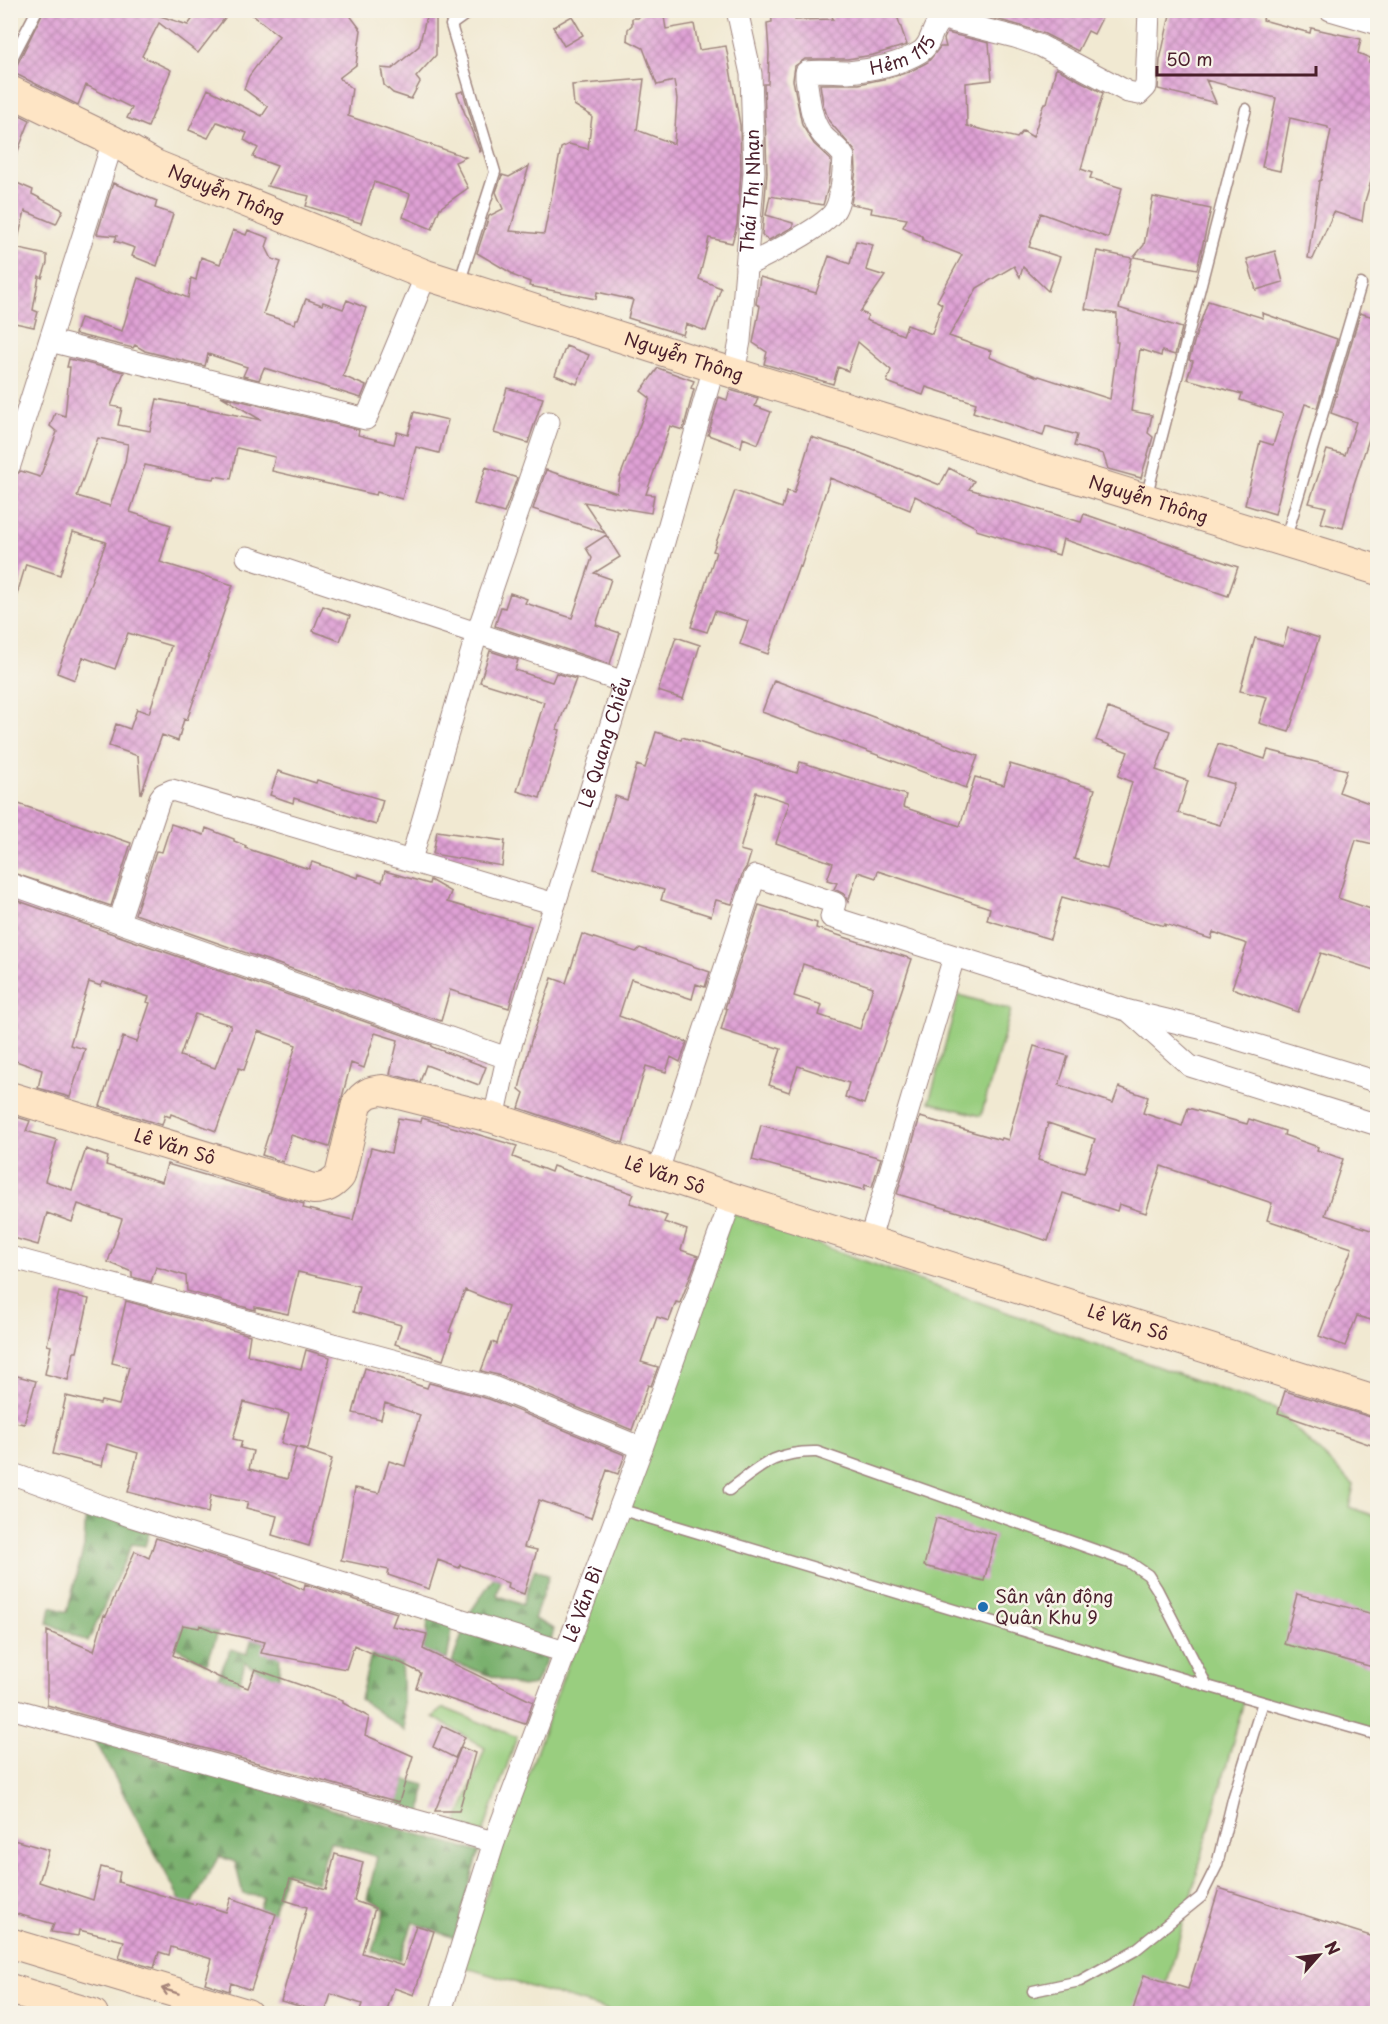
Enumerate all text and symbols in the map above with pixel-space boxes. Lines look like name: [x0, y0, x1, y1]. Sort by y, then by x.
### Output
street label: Hẻm 115: [867, 30, 942, 81]
scale bar: [1157, 39, 1316, 77]
text: 50 m: [1166, 45, 1213, 72]
street label: Thái Thị Nhạn: [732, 129, 766, 254]
street label: Nguyễn Thông: [165, 157, 290, 228]
street label: Nguyễn Thông: [621, 324, 747, 387]
street label: Nguyễn Thông: [1086, 467, 1212, 529]
street label: Lê Quang Chiểu: [571, 673, 637, 811]
street label: Lê Văn Sô: [131, 1120, 219, 1171]
street label: Lê Văn Sô: [621, 1148, 709, 1200]
street label: Lê Văn Sô: [1084, 1296, 1172, 1347]
street label: Lê Văn Bì: [555, 1562, 608, 1646]
place label: Sân vận động Quân Khu 9: [995, 1582, 1114, 1630]
marker: Sân vận động Quân Khu 9: [976, 1600, 990, 1614]
north arrow: [1289, 1925, 1349, 1985]
text: N: [1320, 1936, 1347, 1959]
one-way arrow: [161, 1985, 180, 1996]

